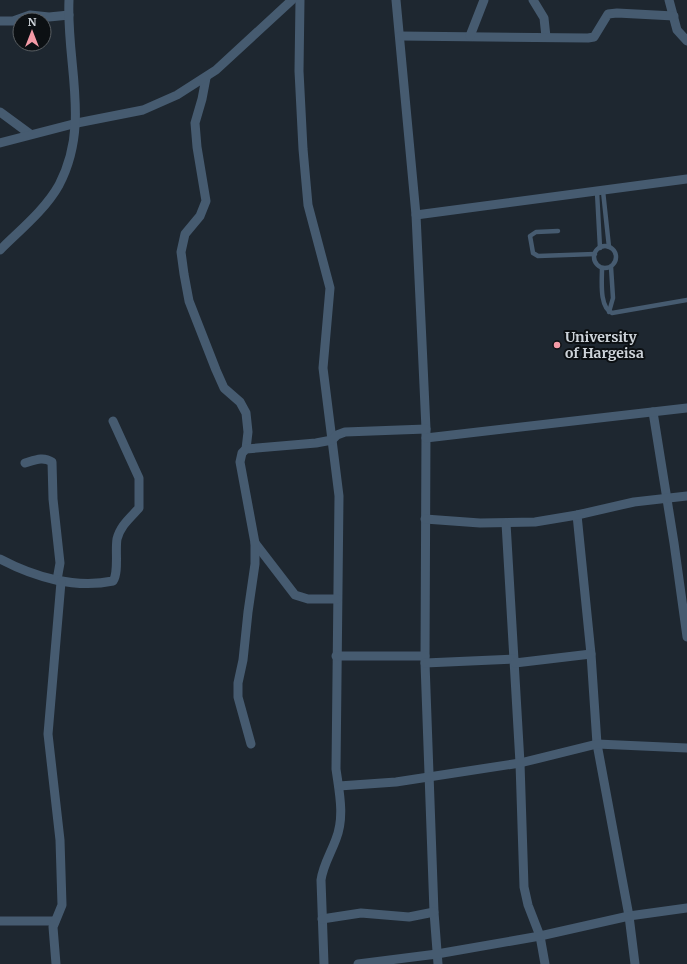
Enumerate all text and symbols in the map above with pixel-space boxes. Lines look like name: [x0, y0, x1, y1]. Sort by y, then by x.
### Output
north arrow: [12, 12, 52, 52]
text: N: [28, 15, 37, 29]
place label: University of Hargeisa: [565, 328, 644, 362]
marker: University of Hargeisa: [552, 340, 562, 350]

